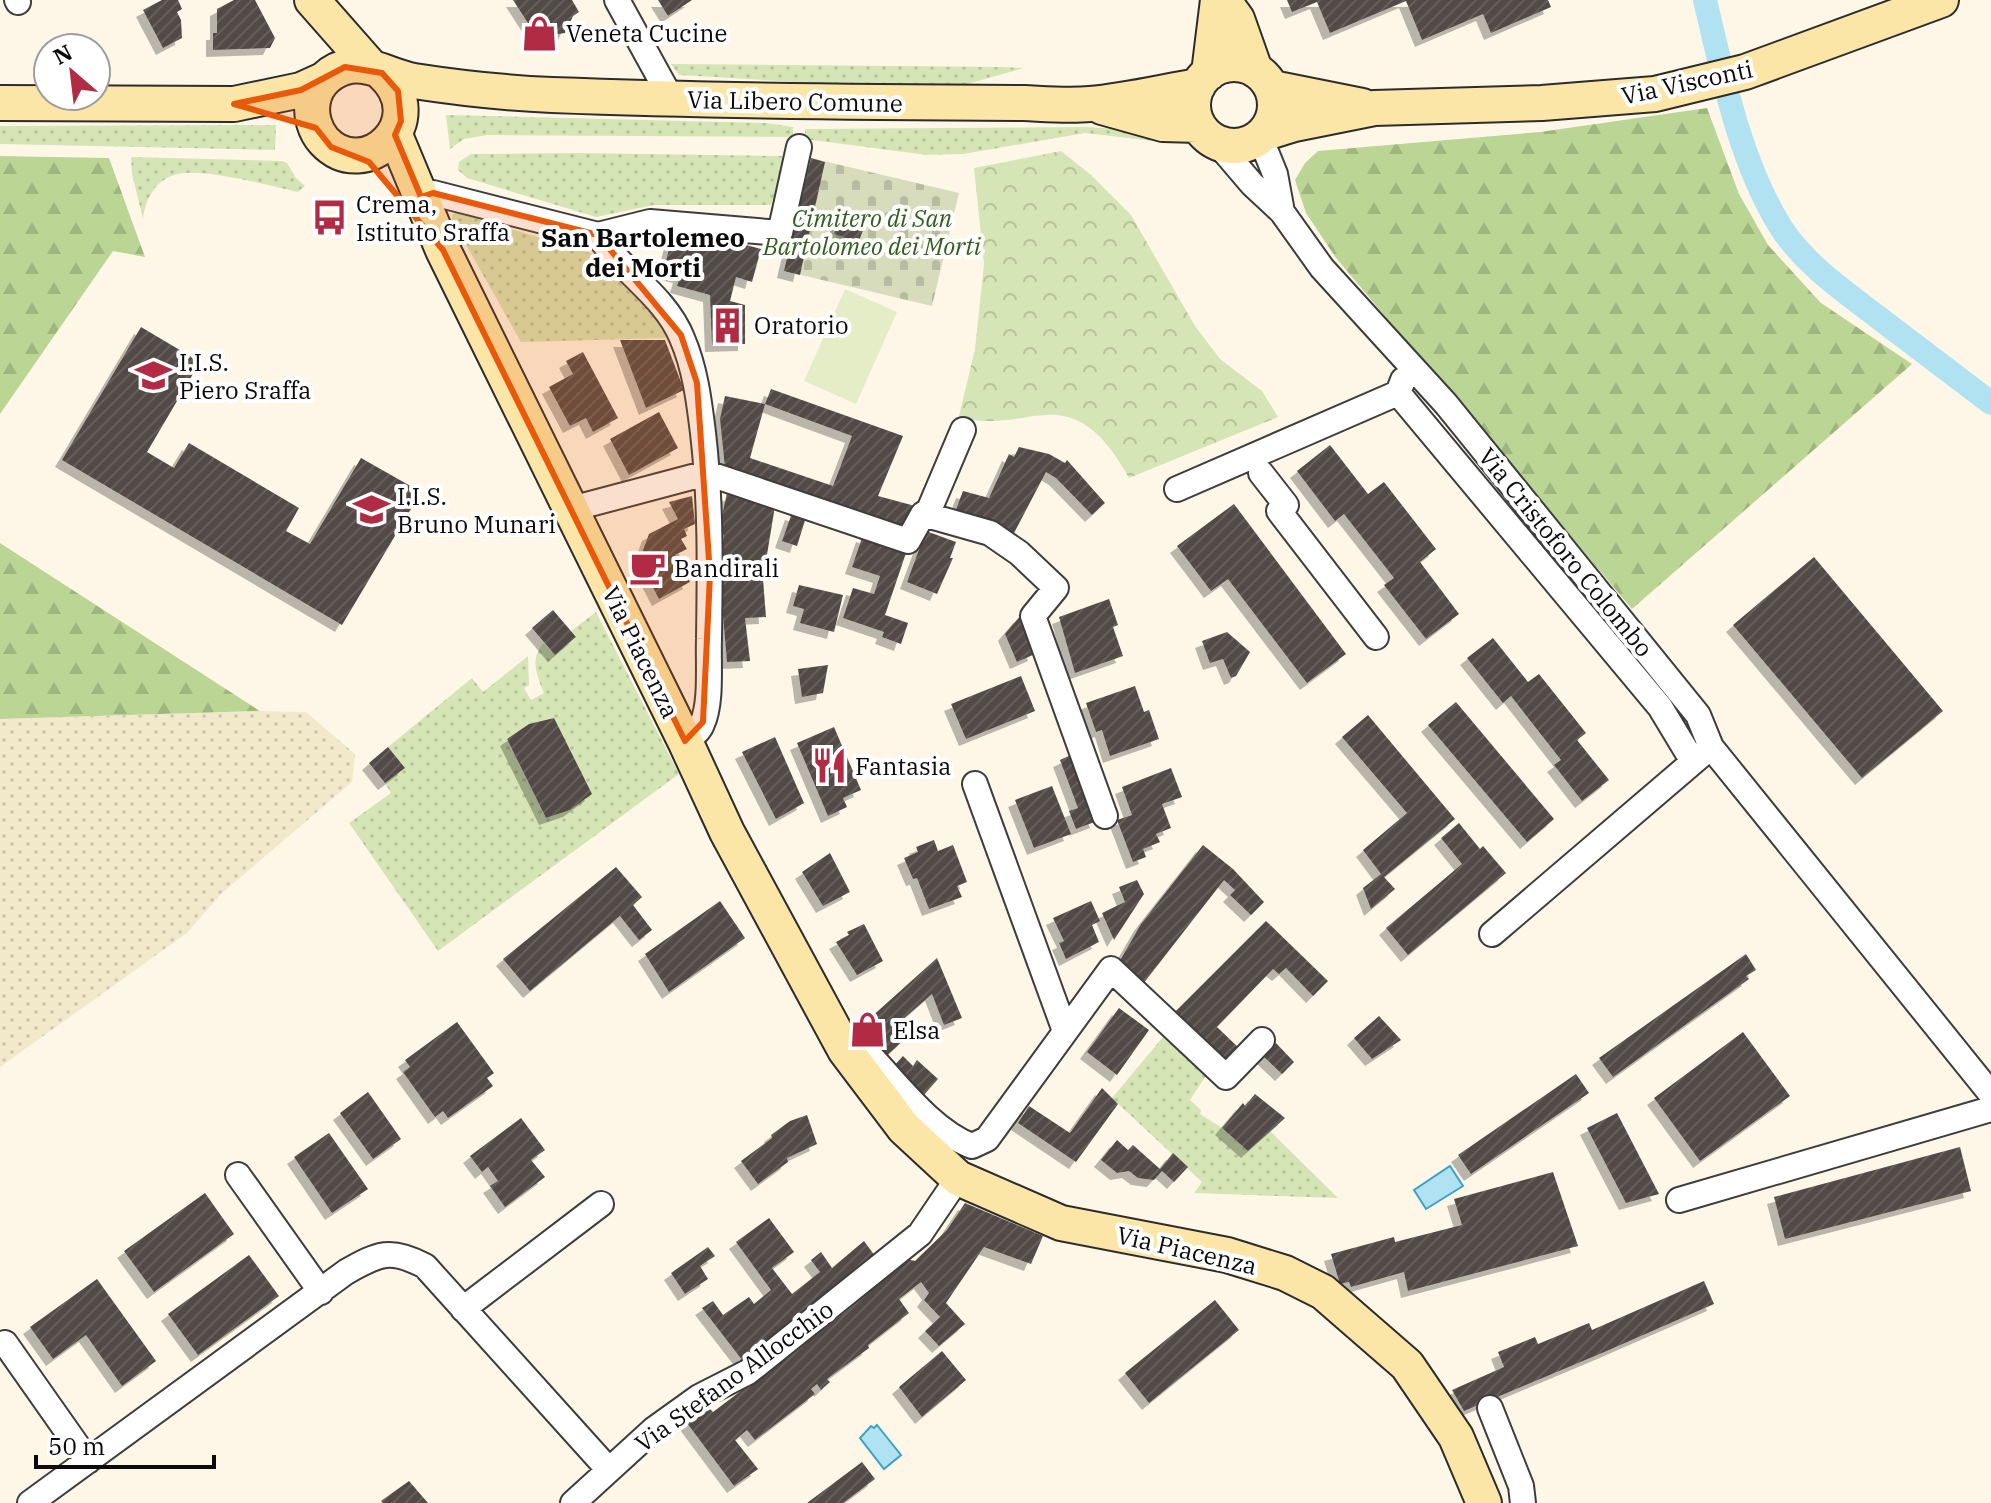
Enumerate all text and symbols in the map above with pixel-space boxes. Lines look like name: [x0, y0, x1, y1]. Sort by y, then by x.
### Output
shop icon: Veneta Cucine: [521, 14, 559, 52]
place label: Veneta Cucine: [566, 17, 727, 49]
north arrow: [32, 32, 112, 112]
text: N: [48, 37, 77, 71]
street label: Via Visconti: [1618, 52, 1756, 112]
street label: Via Libero Comune: [687, 83, 903, 119]
place label: Crema, Istituto Sraffa: [356, 188, 510, 248]
bus stop icon: Crema, Istituto Sraffa: [311, 199, 349, 237]
park label: Cimitero di San Bartolomeo dei Morti: [762, 202, 982, 262]
district label: San Bartolemeo dei Morti: [541, 220, 745, 284]
building icon: Oratorio: [709, 306, 747, 344]
place label: Oratorio: [754, 309, 848, 341]
place label: I.I.S. Piero Sraffa: [179, 346, 311, 406]
school or university icon: I.I.S. Piero Sraffa: [134, 357, 172, 395]
street label: Via Cristoforo Colombo: [1472, 441, 1660, 663]
place label: I.I.S. Bruno Munari: [397, 480, 556, 540]
school or university icon: I.I.S. Bruno Munari: [352, 491, 390, 529]
cafe icon: Bandirali: [629, 549, 667, 587]
place label: Bandirali: [674, 552, 779, 584]
street label: Via Piacenza: [595, 581, 687, 723]
restaurant icon: Fantasia: [810, 747, 848, 785]
place label: Fantasia: [855, 750, 951, 782]
shop icon: Elsa: [848, 1011, 886, 1049]
place label: Elsa: [893, 1014, 940, 1046]
street label: Via Piacenza: [1114, 1218, 1260, 1282]
street label: Via Stefano Allocchio: [628, 1293, 840, 1459]
scale bar: [36, 1419, 214, 1469]
text: 50 m: [48, 1430, 105, 1462]

